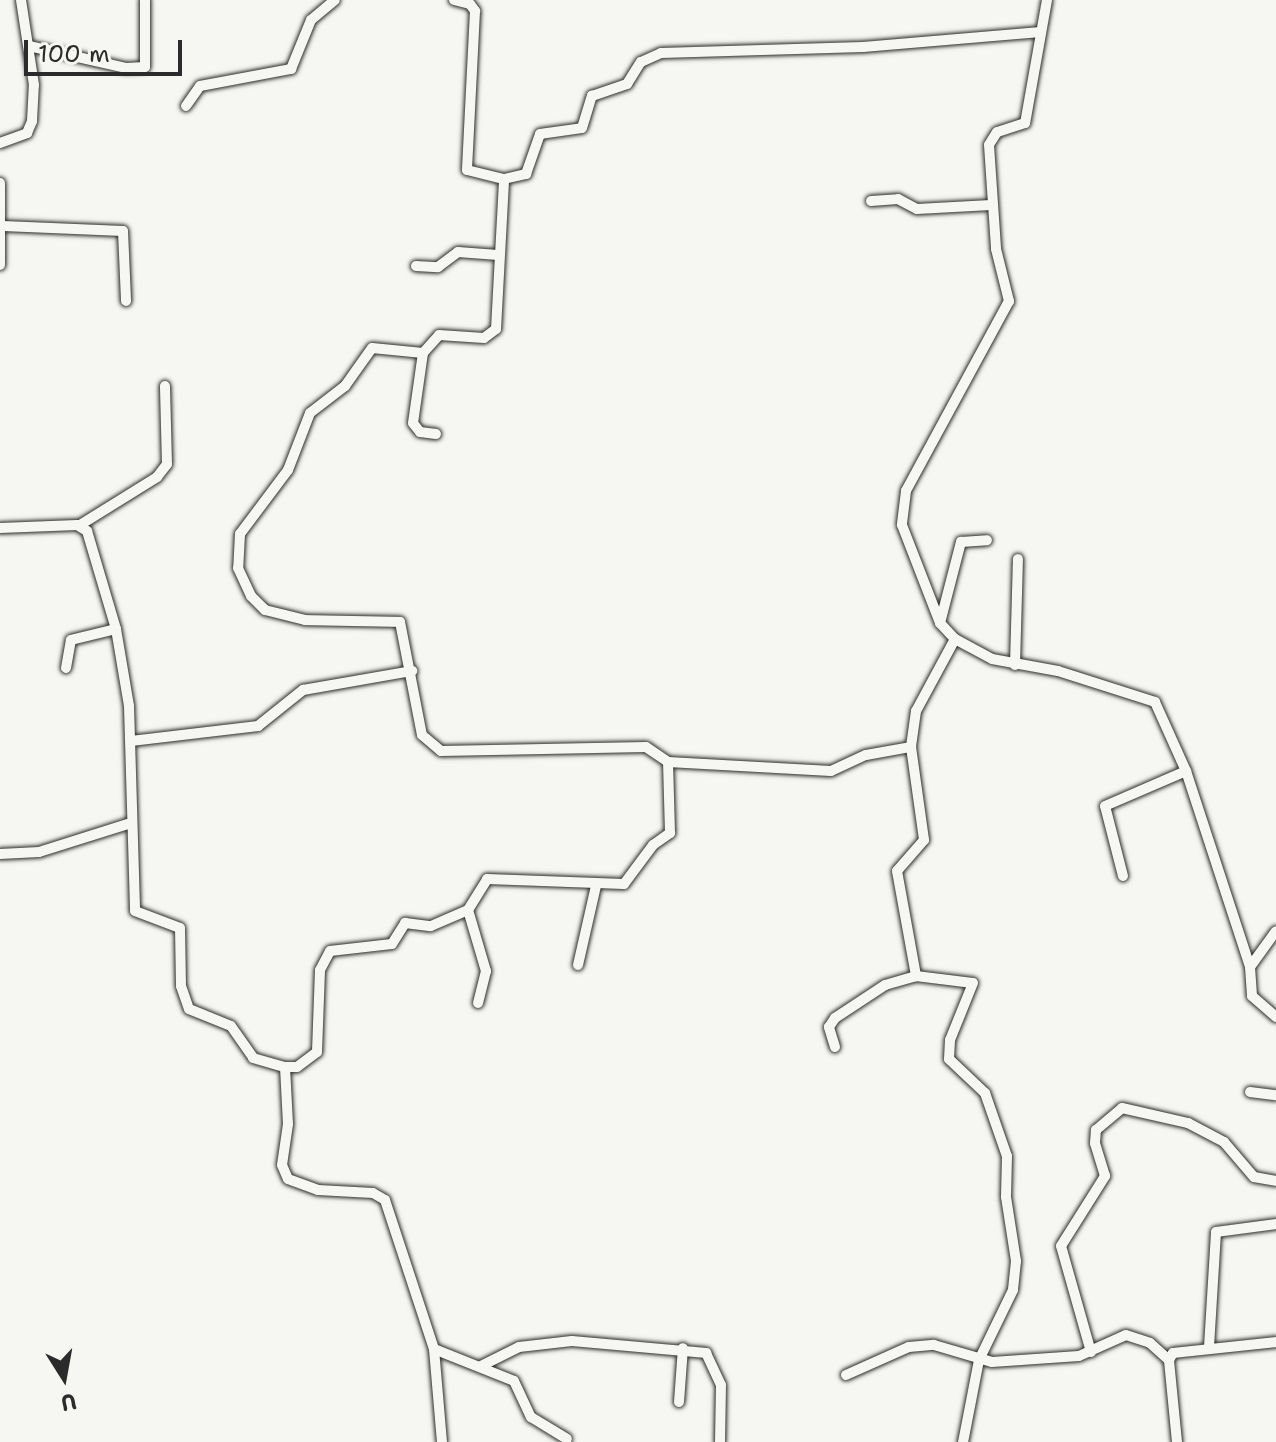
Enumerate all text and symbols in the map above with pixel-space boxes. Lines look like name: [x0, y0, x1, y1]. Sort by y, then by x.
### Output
scale bar: [28, 24, 186, 74]
text: 100 m: [38, 38, 110, 70]
north arrow: [24, 1338, 104, 1418]
text: U: [59, 1386, 79, 1418]

